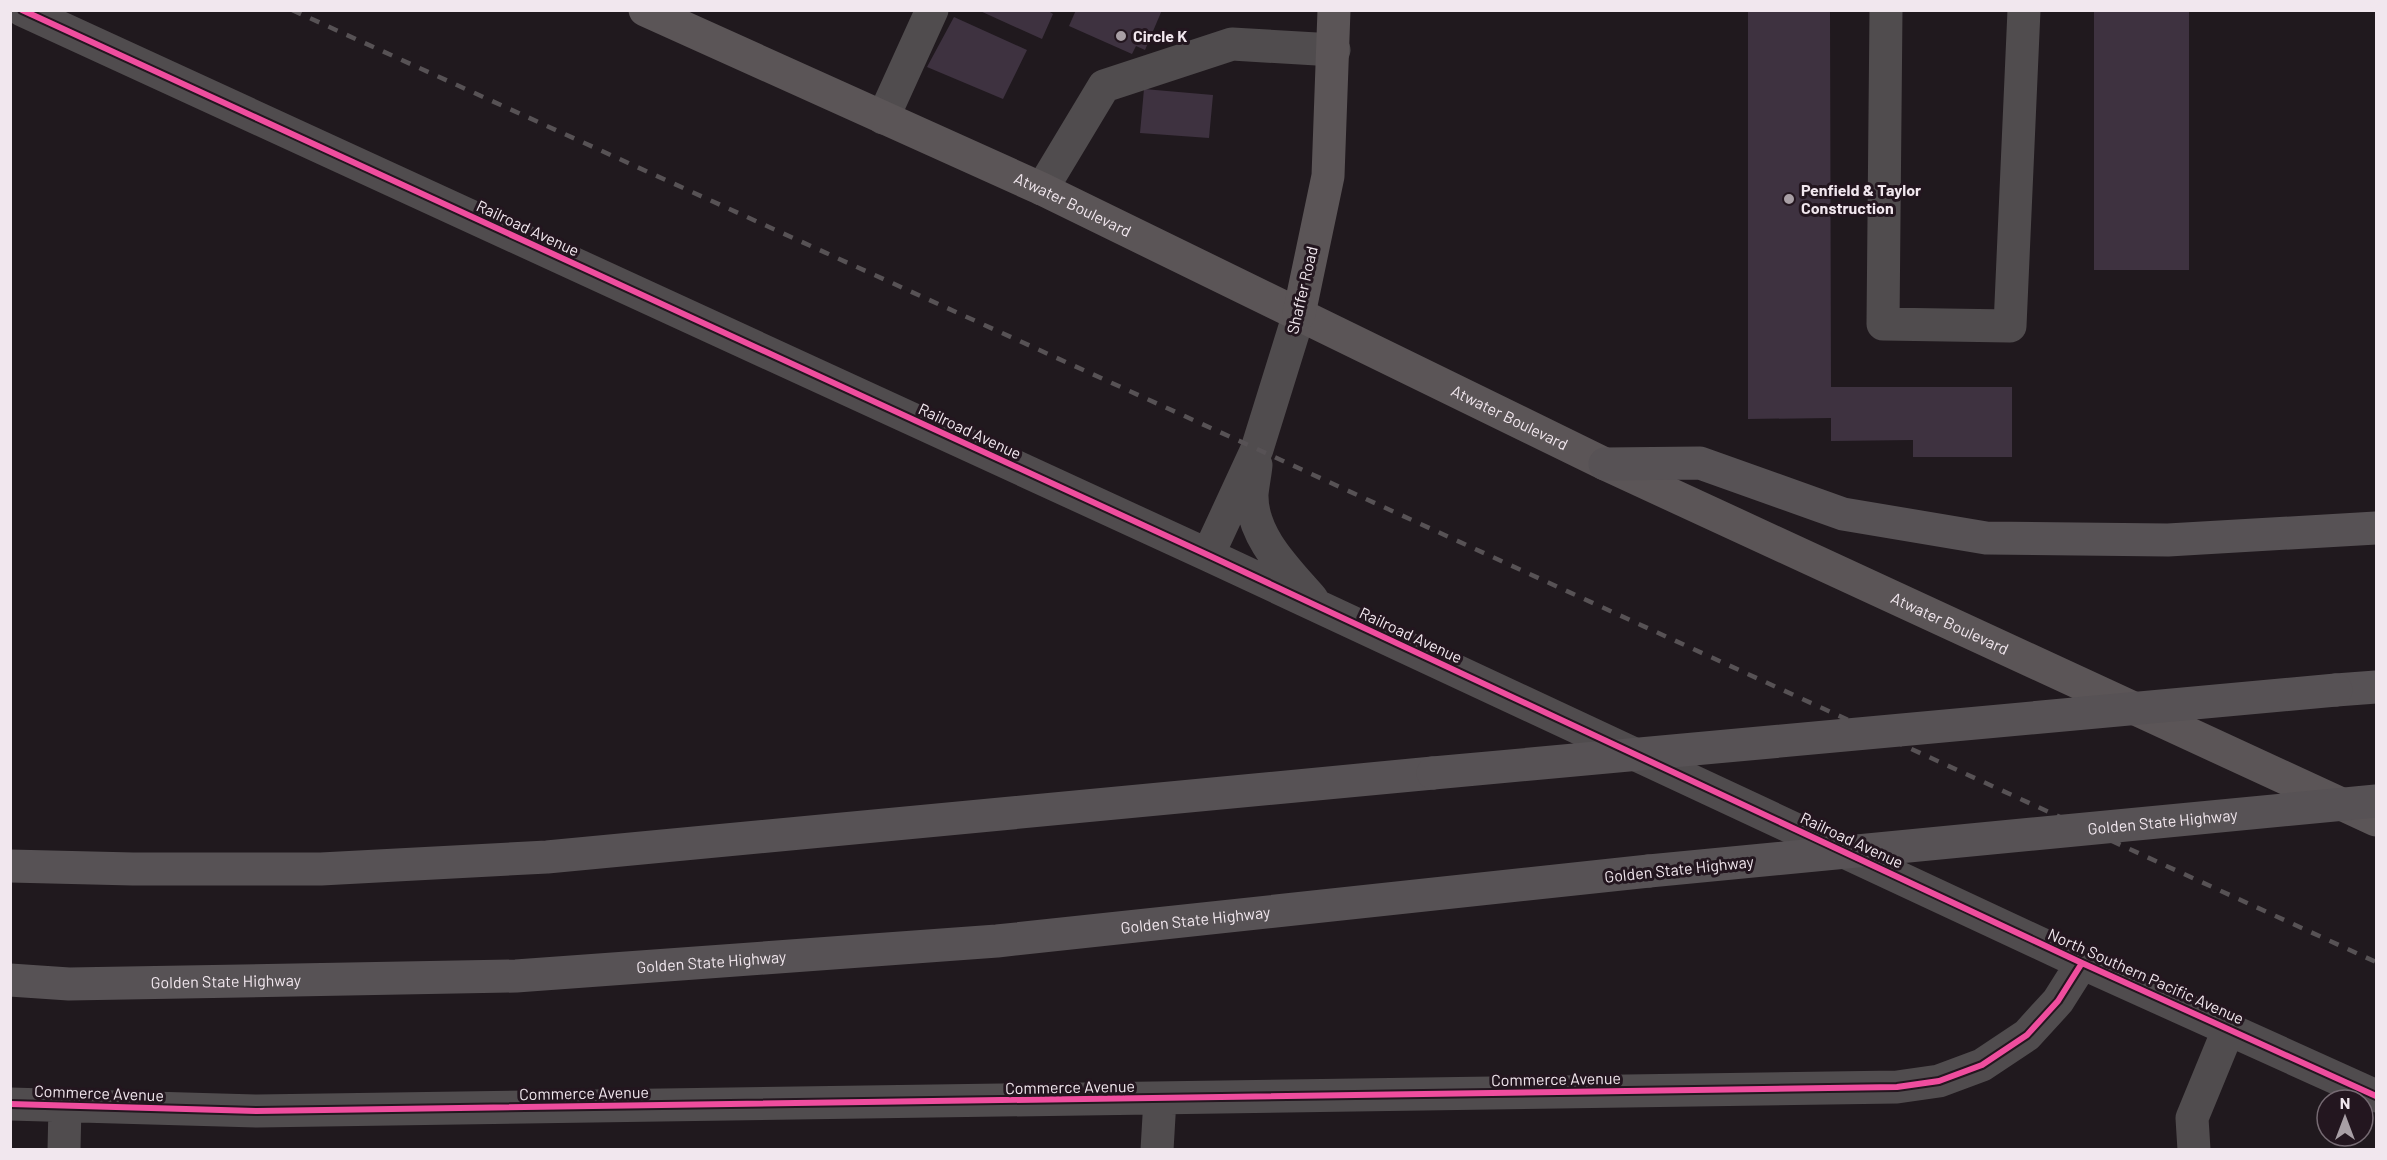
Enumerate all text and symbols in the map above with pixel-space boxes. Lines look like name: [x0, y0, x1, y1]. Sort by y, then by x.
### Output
place label: Circle K: [1133, 26, 1187, 45]
marker: Circle K: [1114, 29, 1128, 43]
street label: Atwater Boulevard: [1012, 168, 1135, 240]
place label: Penfield & Taylor Construction: [1801, 180, 1921, 217]
marker: Penfield & Taylor Construction: [1782, 192, 1796, 206]
street label: Railroad Avenue: [474, 195, 583, 260]
street label: Shaffer Road: [1282, 244, 1321, 336]
street label: Atwater Boulevard: [1448, 380, 1571, 454]
street label: Railroad Avenue: [916, 398, 1025, 463]
street label: Atwater Boulevard: [1888, 587, 2012, 658]
street label: Railroad Avenue: [1357, 602, 1466, 667]
street label: Golden State Highway: [2087, 804, 2239, 838]
street label: Railroad Avenue: [1798, 807, 1907, 872]
street label: Golden State Highway: [1603, 851, 1755, 886]
street label: Golden State Highway: [1120, 902, 1272, 937]
street label: North Southern Pacific Avenue: [2045, 924, 2247, 1027]
street label: Golden State Highway: [636, 946, 788, 976]
street label: Golden State Highway: [150, 970, 302, 992]
street label: Commerce Avenue: [1491, 1068, 1621, 1089]
street label: Commerce Avenue: [1005, 1076, 1135, 1097]
street label: Commerce Avenue: [34, 1081, 164, 1104]
street label: Commerce Avenue: [519, 1082, 649, 1103]
north arrow: [2315, 1088, 2375, 1148]
text: N: [2340, 1093, 2350, 1112]

